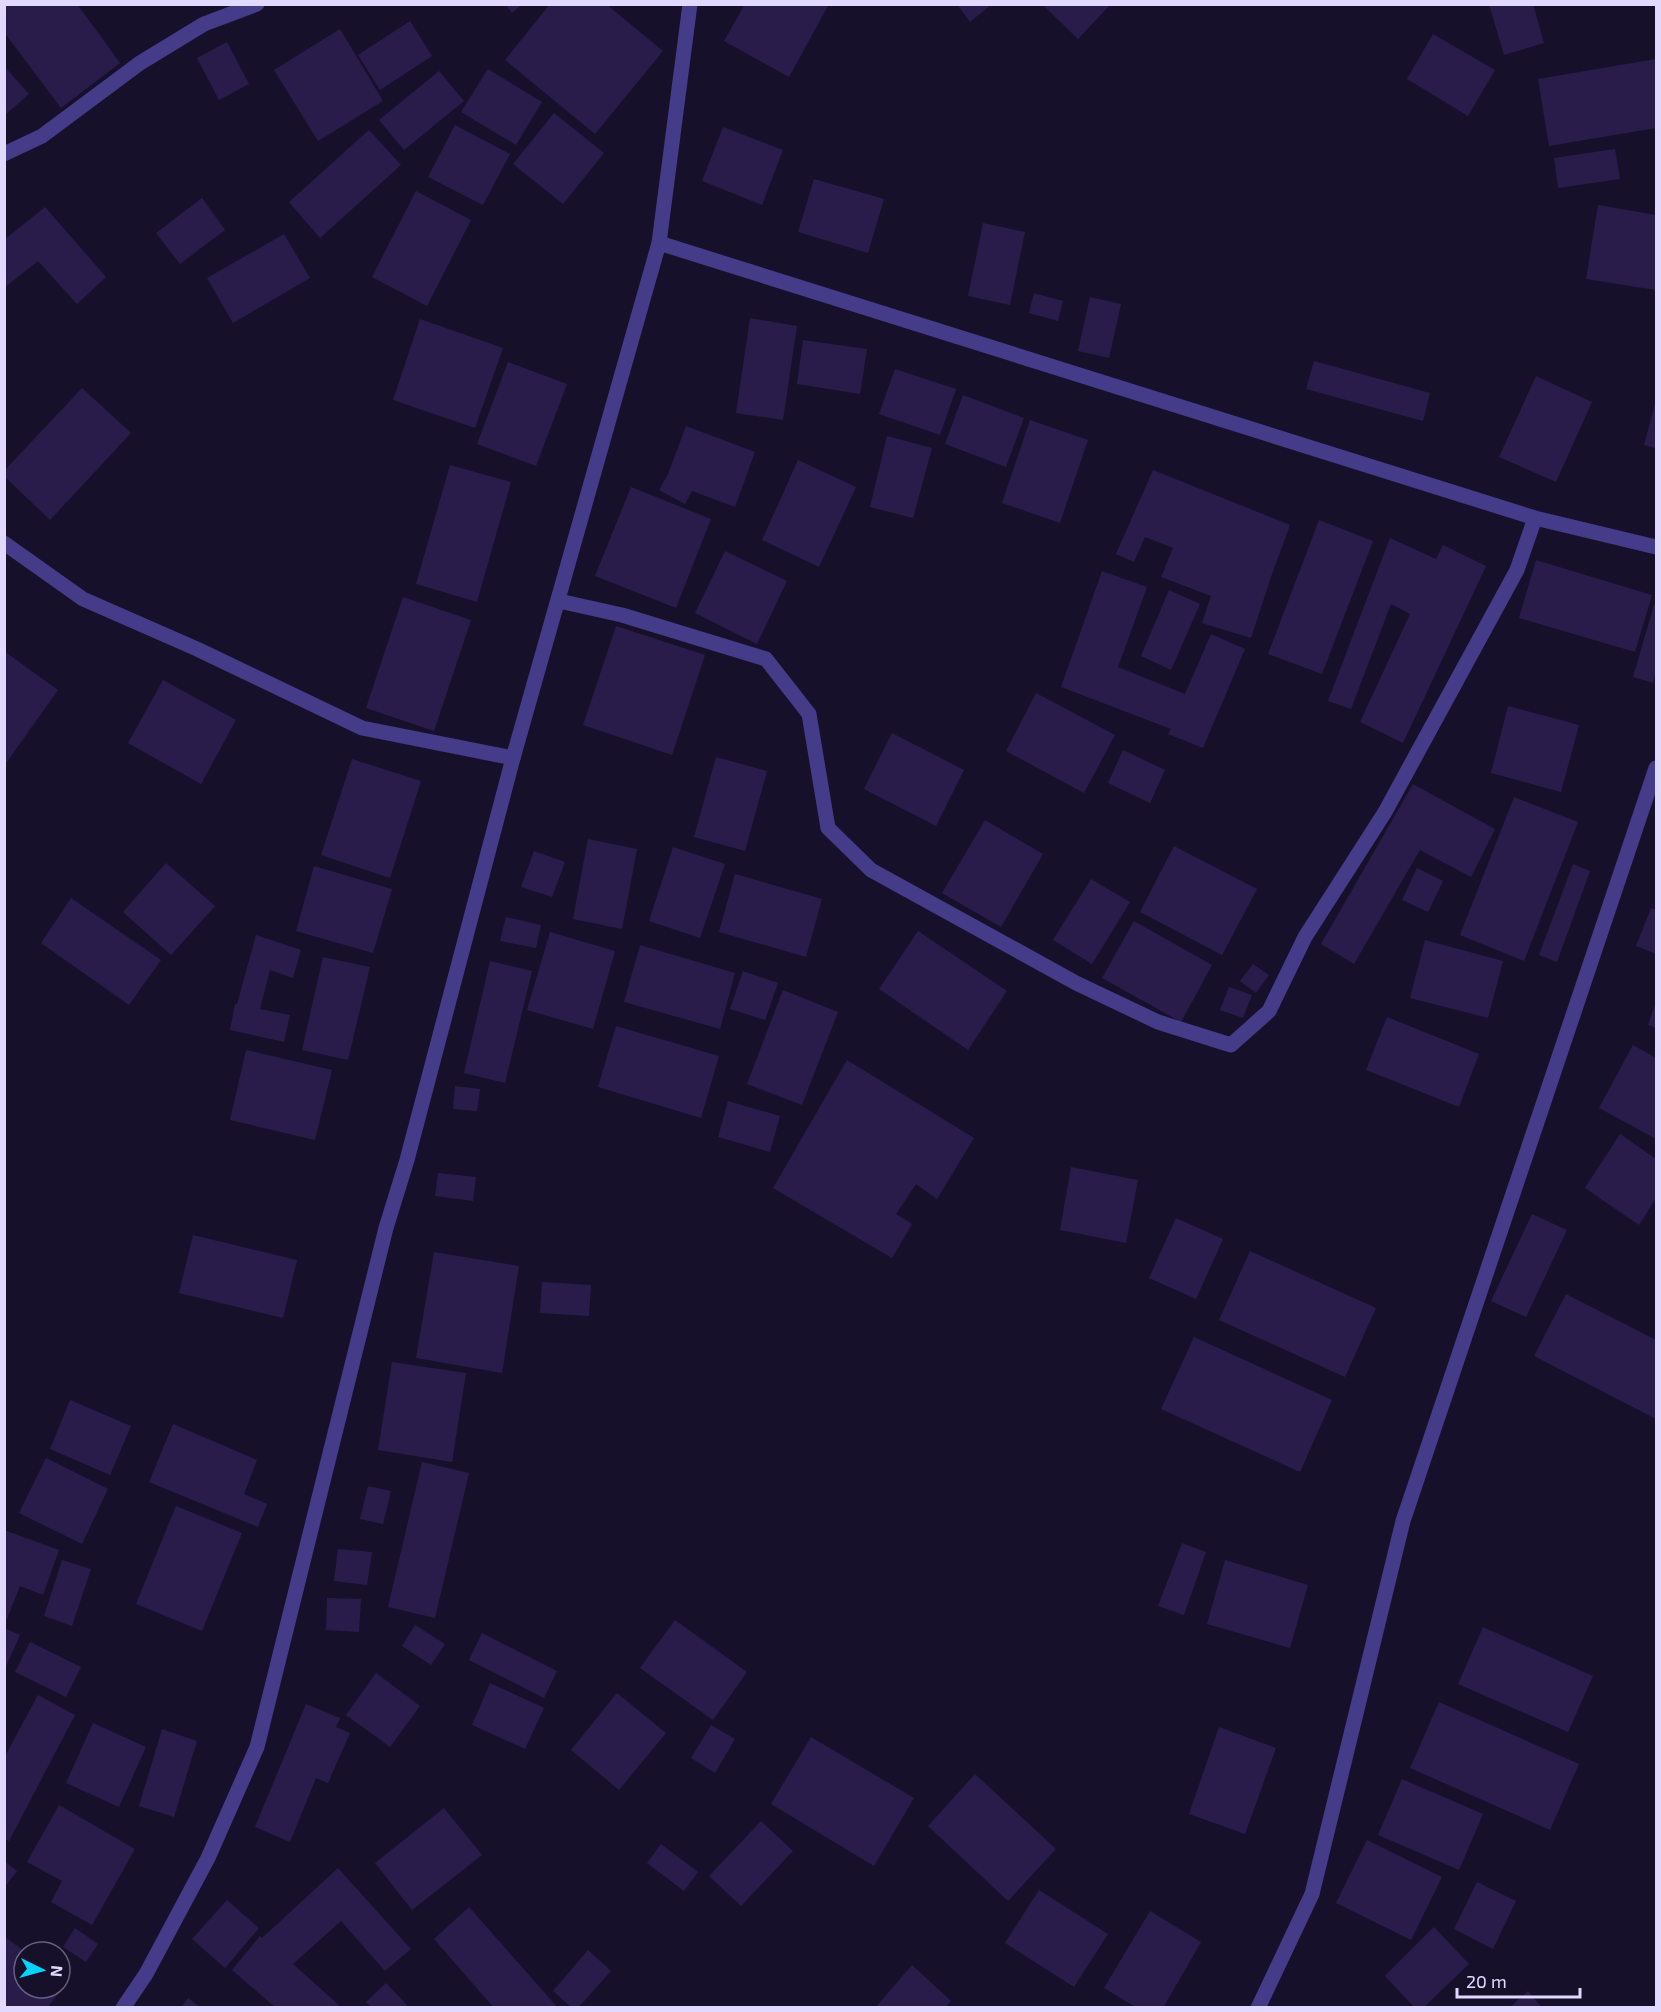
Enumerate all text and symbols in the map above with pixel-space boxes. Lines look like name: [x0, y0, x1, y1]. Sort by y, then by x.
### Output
north arrow: [12, 1940, 72, 2000]
scale bar: [1457, 1961, 1580, 1999]
text: N: [47, 1965, 67, 1978]
text: 20 m: [1466, 1970, 1507, 1992]

